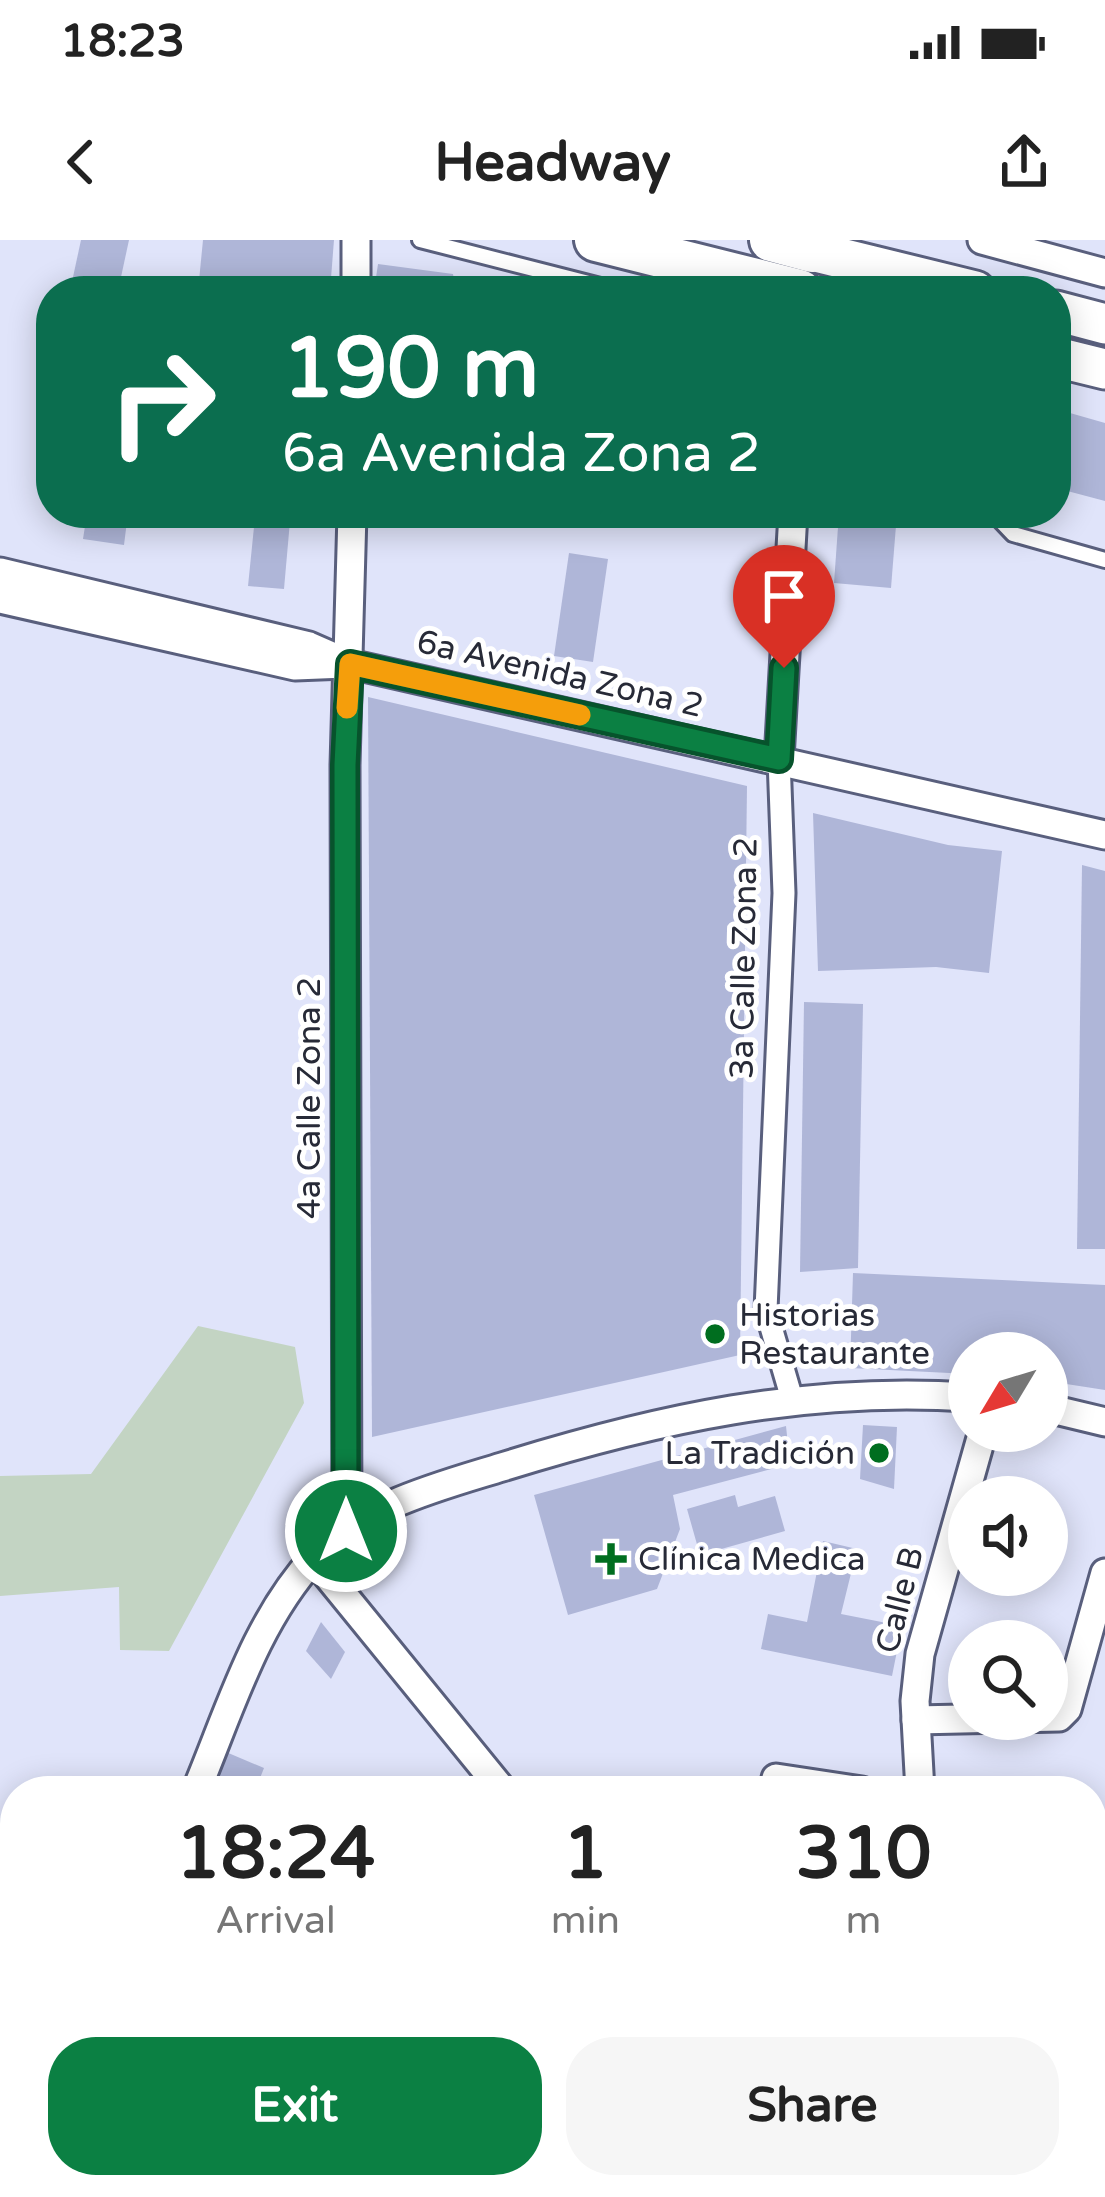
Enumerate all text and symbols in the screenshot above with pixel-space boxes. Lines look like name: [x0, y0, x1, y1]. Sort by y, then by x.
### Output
text: 18:23: [60, 15, 185, 69]
icon: back: [48, 129, 114, 195]
icon: share: [991, 129, 1057, 195]
text: Headway: [434, 130, 671, 195]
text: 190 m: [282, 319, 539, 420]
icon: right: [84, 324, 240, 480]
text: 6a Avenida Zona 2: [282, 421, 761, 486]
pin: [733, 545, 835, 668]
icon: arrive: [751, 563, 817, 629]
street label: 6a Avenida Zona 2: [413, 622, 707, 726]
street label: 3a Calle Zona 2: [722, 837, 766, 1079]
street label: 4a Calle Zona 2: [290, 977, 329, 1219]
place label: Historias Restaurante: [739, 1296, 930, 1373]
marker: Historias Restaurante: [702, 1321, 728, 1347]
north arrow: [948, 1332, 1068, 1452]
map controls: [948, 1332, 1068, 1740]
place label: La Tradición: [665, 1434, 855, 1473]
marker: La Tradición: [866, 1440, 892, 1466]
position arrow: [283, 1468, 409, 1594]
button: sound: [948, 1476, 1068, 1596]
place label: Clínica Medica: [638, 1540, 866, 1579]
marker: Clínica Medica: [595, 1543, 627, 1575]
street label: Calle B: [868, 1543, 932, 1657]
button: search: [948, 1620, 1068, 1740]
text: 18:24: [176, 1811, 375, 1898]
text: 1: [563, 1811, 608, 1898]
text: 310: [796, 1811, 931, 1898]
text: Arrival: [215, 1897, 336, 1944]
text: min: [551, 1897, 620, 1944]
text: m: [846, 1897, 881, 1944]
button: Exit: [48, 2037, 542, 2175]
button: Share: [566, 2037, 1059, 2175]

